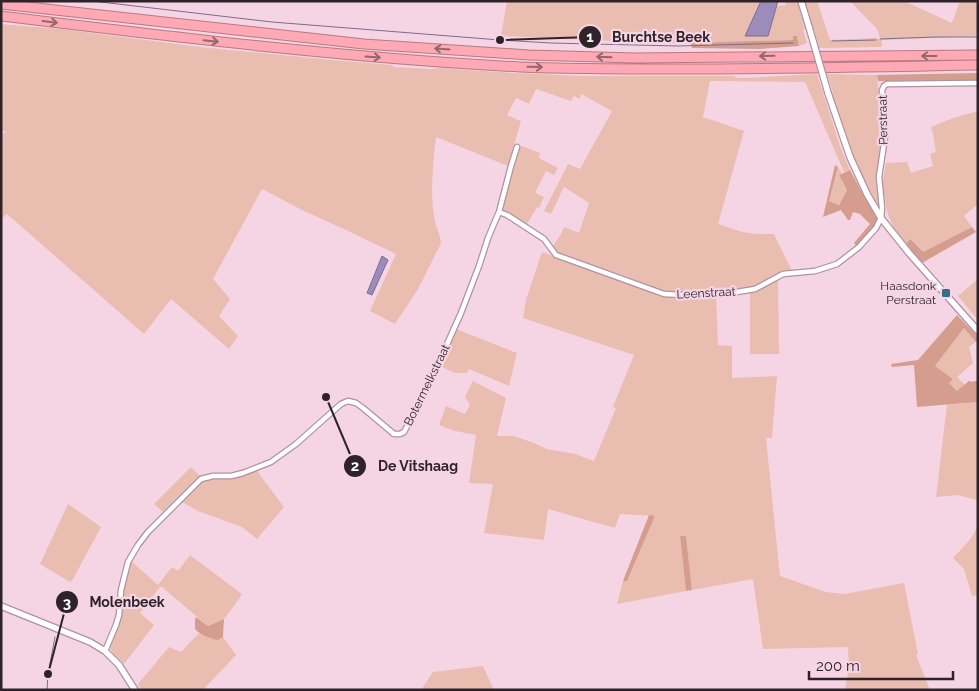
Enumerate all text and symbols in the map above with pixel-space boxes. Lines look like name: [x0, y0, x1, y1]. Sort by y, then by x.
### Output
one-way arrow: [41, 17, 57, 27]
callout: Burchtse Beek: [577, 23, 720, 52]
text: 1: [586, 28, 594, 46]
text: Burchtse Beek: [612, 29, 710, 45]
one-way arrow: [203, 36, 219, 46]
one-way arrow: [434, 45, 450, 54]
one-way arrow: [921, 51, 937, 60]
one-way arrow: [596, 52, 612, 62]
one-way arrow: [759, 52, 775, 61]
one-way arrow: [364, 53, 380, 62]
one-way arrow: [526, 62, 543, 72]
street label: Perstraat: [876, 95, 890, 145]
place label: Haasdonk Perstraat: [880, 279, 937, 307]
street label: Leenstraat: [676, 284, 736, 302]
marker: Haasdonk Perstraat: [940, 287, 952, 299]
street label: Botermelkstraat: [401, 342, 453, 428]
callout: De Vitshaag: [342, 451, 468, 480]
text: 2: [351, 457, 359, 475]
text: De Vitshaag: [378, 458, 458, 474]
callout: Molenbeek: [54, 588, 175, 617]
text: 3: [63, 594, 71, 612]
text: Molenbeek: [89, 594, 165, 610]
scale bar: [809, 648, 953, 680]
text: 200 m: [816, 657, 860, 675]

